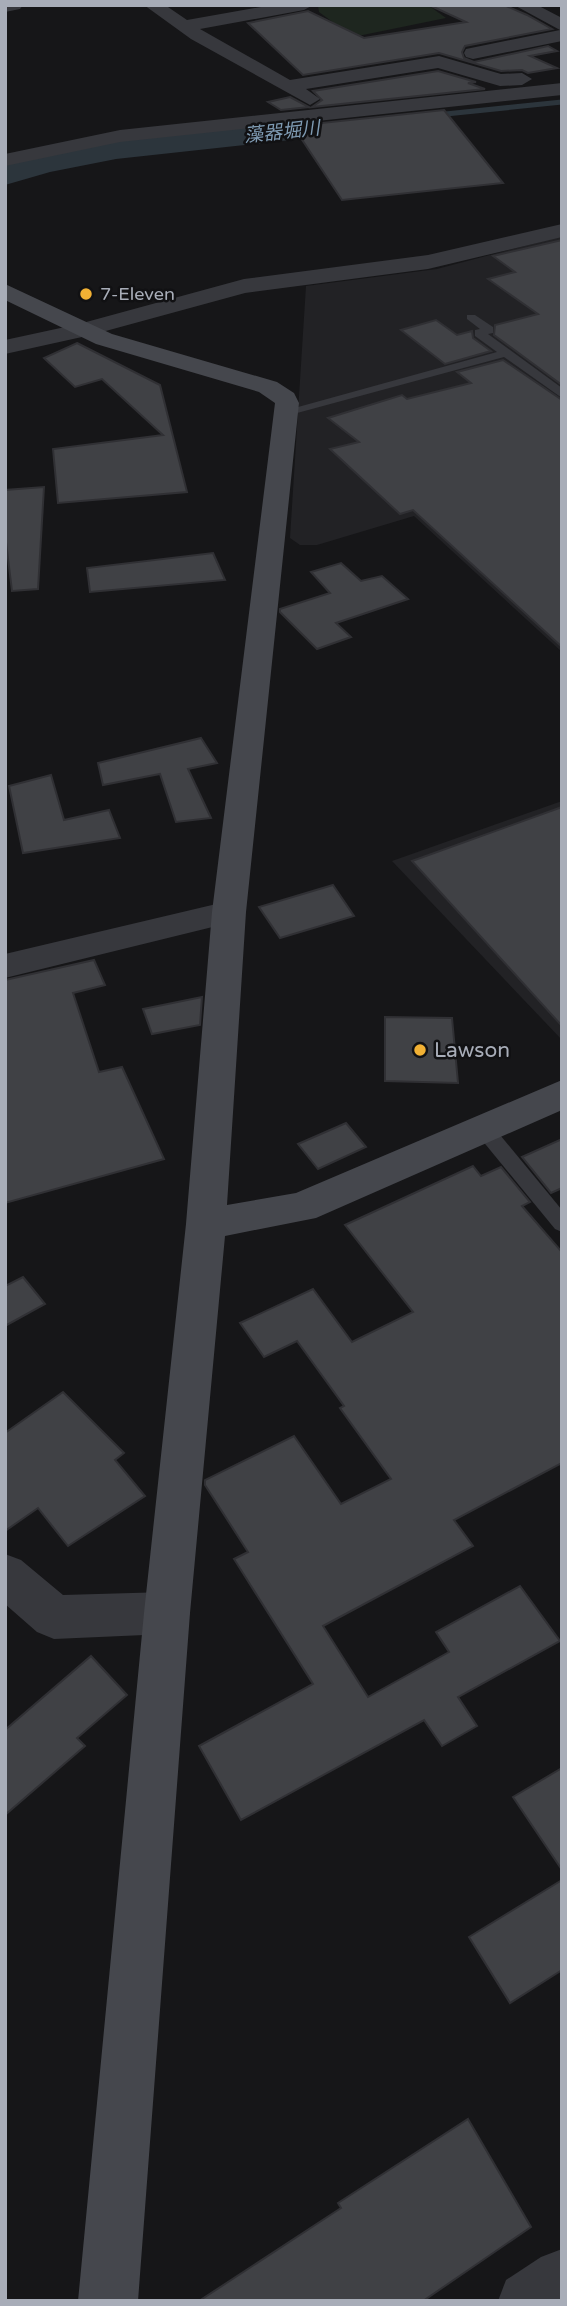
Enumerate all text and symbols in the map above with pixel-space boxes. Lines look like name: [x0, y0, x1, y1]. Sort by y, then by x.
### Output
water label: 藻器堀川: [243, 117, 323, 147]
place label: 7-Eleven: [100, 283, 175, 305]
marker: 7-Eleven: [78, 286, 94, 302]
place label: Lawson: [434, 1038, 510, 1063]
marker: Lawson: [412, 1042, 428, 1058]

